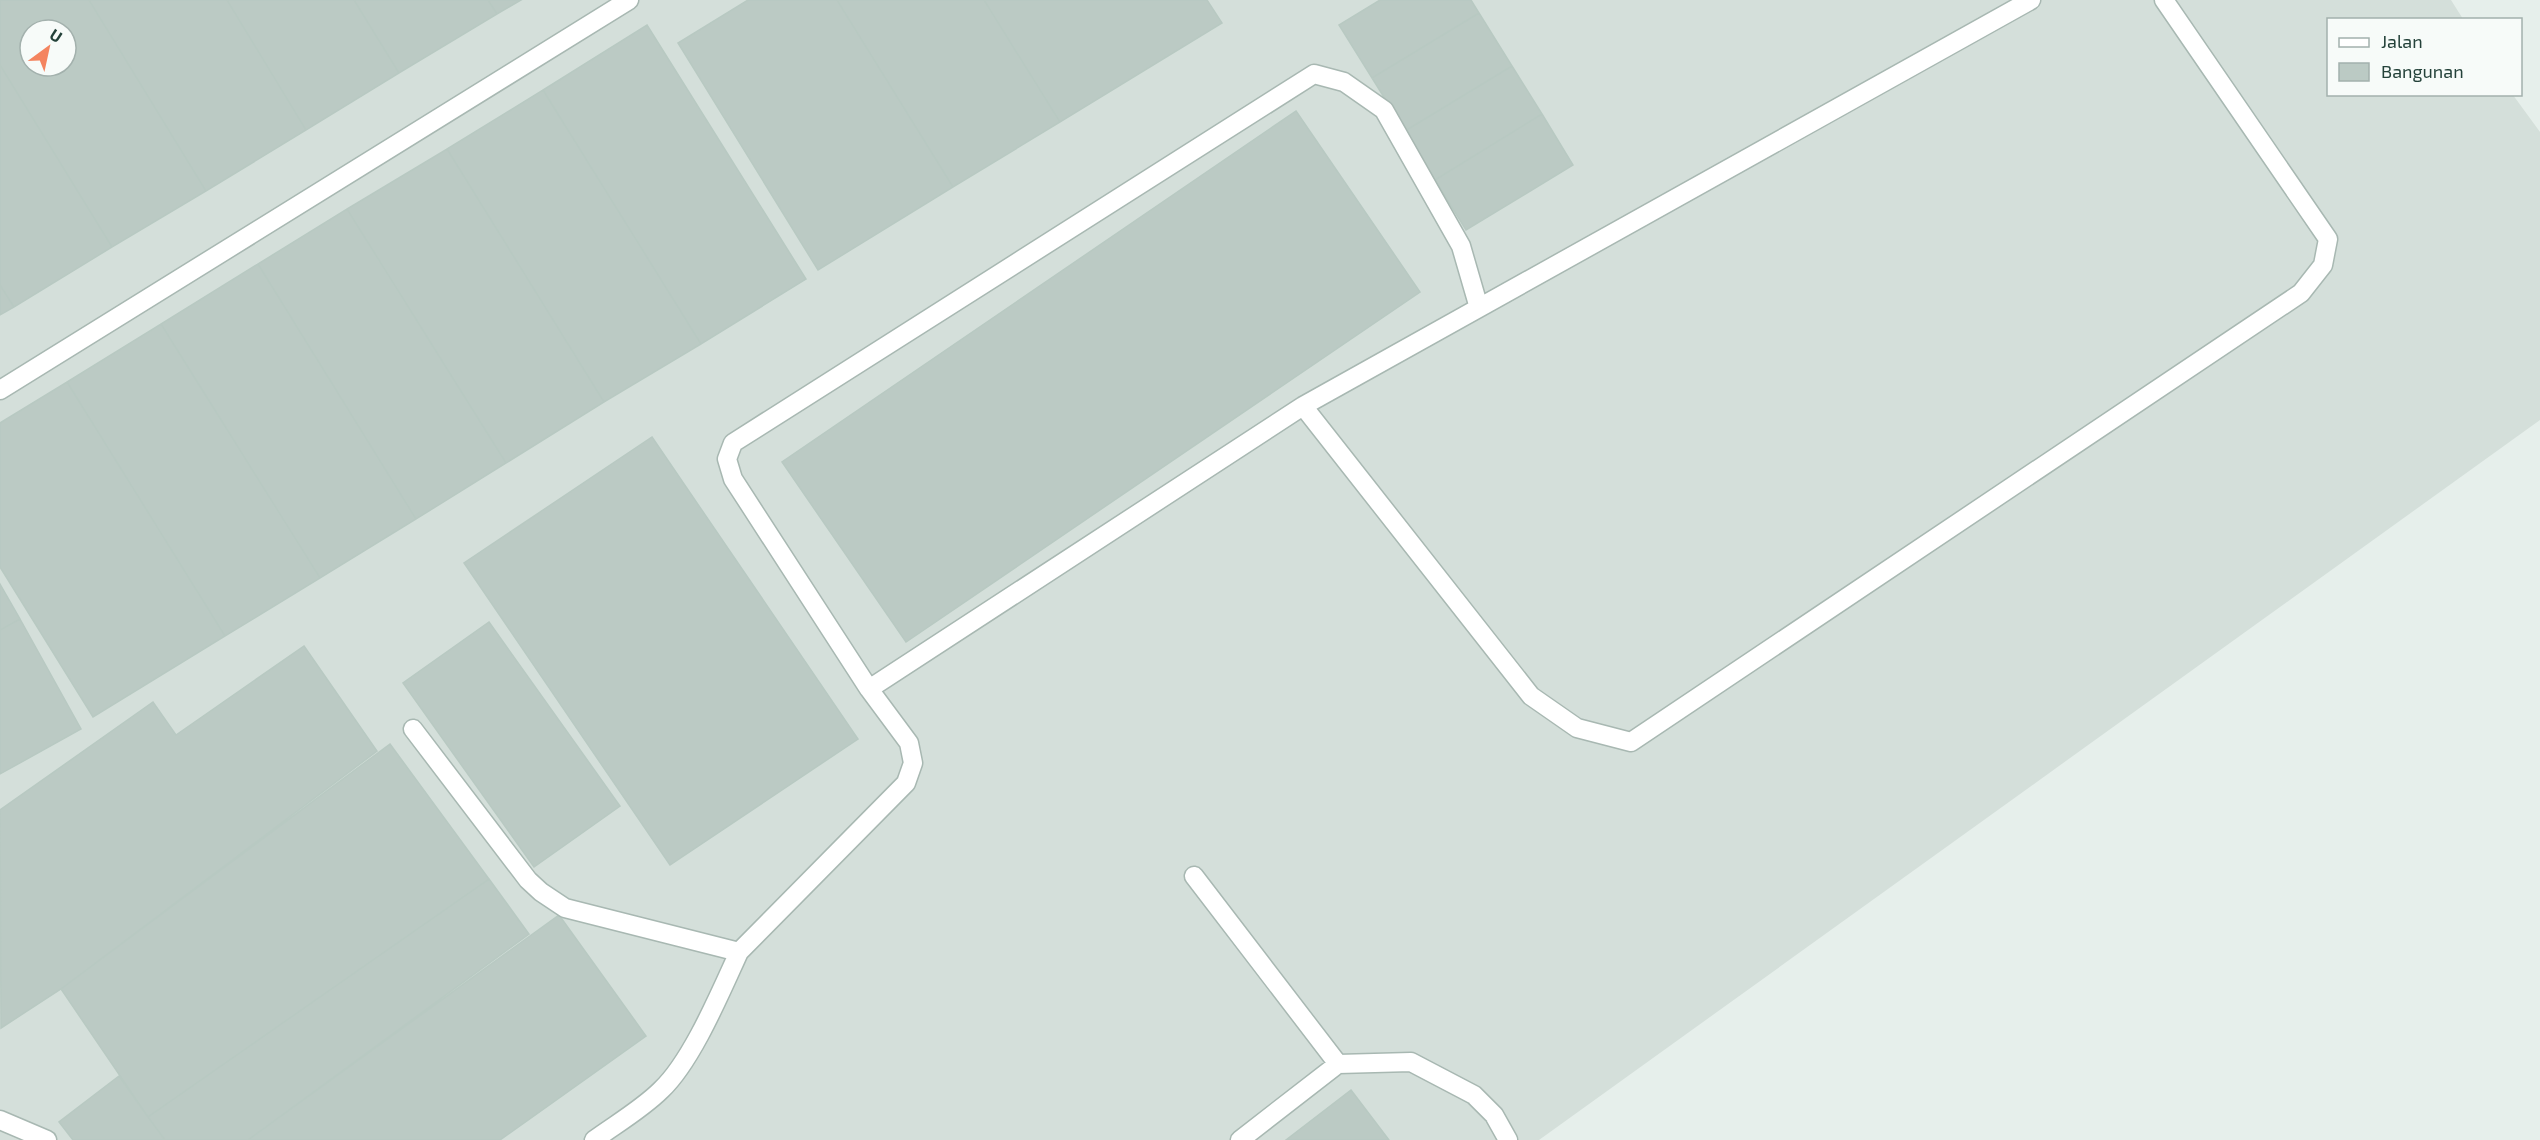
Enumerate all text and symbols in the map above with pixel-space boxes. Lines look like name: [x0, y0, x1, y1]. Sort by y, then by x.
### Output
north arrow: [18, 18, 78, 78]
legend: [2327, 18, 2522, 96]
text: U: [47, 24, 66, 46]
text: Jalan: [2381, 30, 2423, 52]
text: Bangunan: [2381, 60, 2464, 82]

